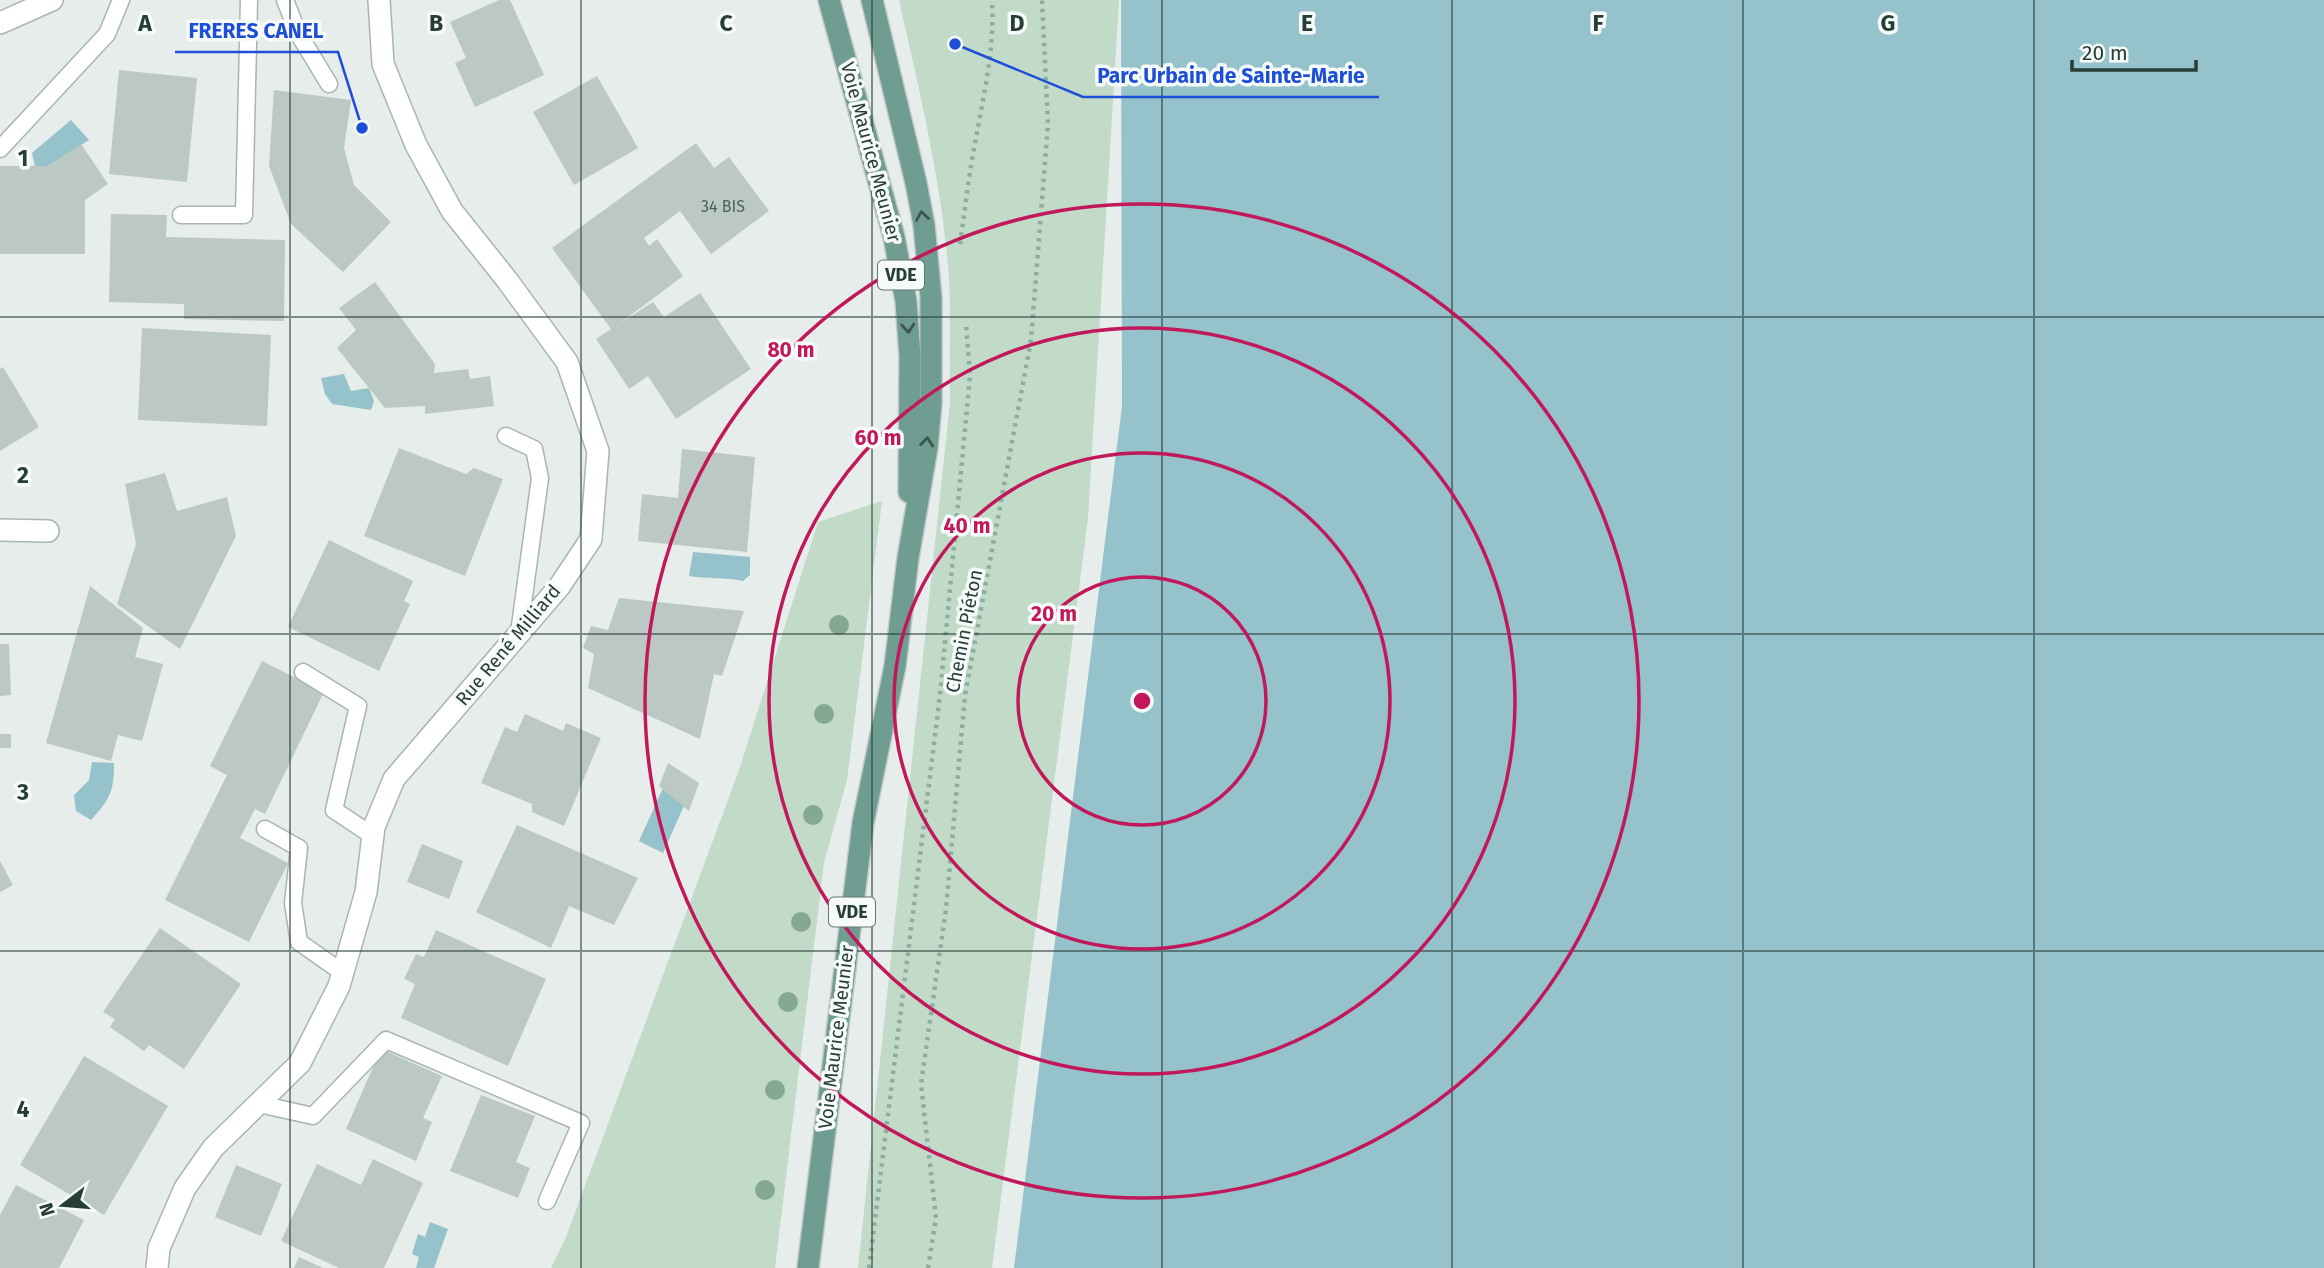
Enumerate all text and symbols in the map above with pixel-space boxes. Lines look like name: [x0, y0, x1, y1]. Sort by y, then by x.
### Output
text: A: [137, 9, 152, 37]
text: B: [429, 9, 443, 37]
text: C: [719, 9, 733, 37]
text: D: [1010, 9, 1025, 37]
text: E: [1301, 9, 1313, 37]
text: F: [1592, 9, 1604, 37]
text: G: [1881, 9, 1895, 37]
callout: FRERES CANEL: [175, 10, 338, 52]
text: FRERES CANEL: [188, 18, 324, 44]
scale bar: [2072, 28, 2196, 72]
text: 20 m: [2082, 40, 2128, 66]
callout: Parc Urbain de Sainte-Marie: [1083, 55, 1379, 97]
street label: Voie Maurice Meunier: [836, 60, 906, 245]
text: Parc Urbain de Sainte-Marie: [1097, 63, 1365, 89]
text: 1: [18, 144, 28, 172]
house number: 34 BIS: [701, 197, 745, 216]
one-way arrow: [915, 210, 930, 222]
road number: VDE: [878, 260, 924, 290]
one-way arrow: [900, 323, 915, 334]
text: 80 m: [767, 337, 815, 363]
text: 60 m: [855, 425, 901, 451]
one-way arrow: [920, 437, 935, 448]
text: 2: [17, 461, 29, 489]
text: 40 m: [944, 513, 990, 539]
street label: Chemin Piéton: [941, 567, 987, 695]
street label: Rue René Milliard: [451, 580, 565, 710]
text: 20 m: [1031, 601, 1077, 627]
centre of rings: [1130, 689, 1154, 713]
text: 3: [16, 778, 29, 806]
road number: VDE: [829, 897, 875, 926]
street label: Voie Maurice Meunier: [813, 943, 859, 1130]
text: 4: [17, 1095, 30, 1123]
north arrow: [28, 1170, 98, 1240]
text: N: [34, 1200, 60, 1219]

